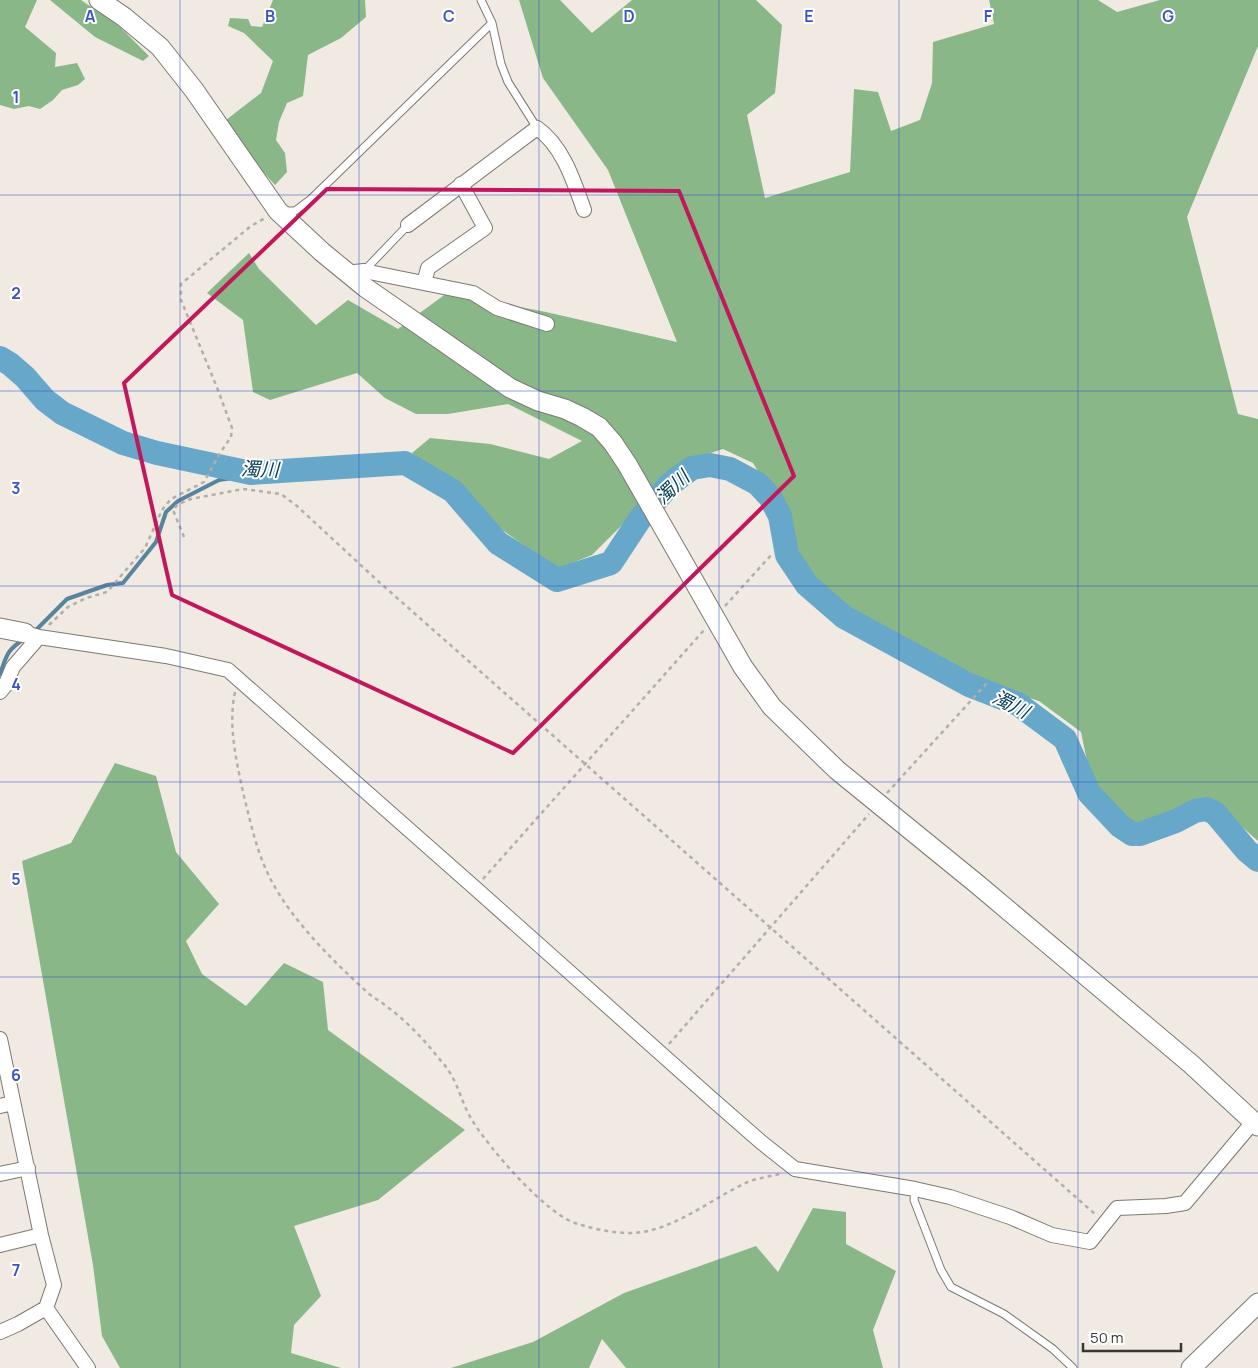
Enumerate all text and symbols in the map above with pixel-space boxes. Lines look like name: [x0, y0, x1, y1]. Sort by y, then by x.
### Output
text: A: [85, 5, 96, 27]
text: B: [265, 5, 275, 27]
text: C: [443, 5, 455, 27]
text: D: [623, 5, 635, 27]
text: E: [804, 5, 814, 27]
text: F: [984, 5, 993, 27]
text: G: [1162, 5, 1174, 27]
text: 1: [12, 86, 20, 108]
text: 2: [11, 282, 21, 304]
water label: 濁川: [241, 455, 281, 483]
water label: 濁川: [649, 463, 696, 509]
text: 3: [11, 477, 21, 499]
text: 4: [11, 673, 21, 695]
water label: 濁川: [988, 684, 1036, 725]
text: 5: [11, 868, 21, 890]
text: 6: [11, 1064, 21, 1086]
text: 7: [12, 1259, 20, 1281]
scale bar: [1083, 1320, 1180, 1352]
text: 50 m: [1090, 1327, 1124, 1348]

